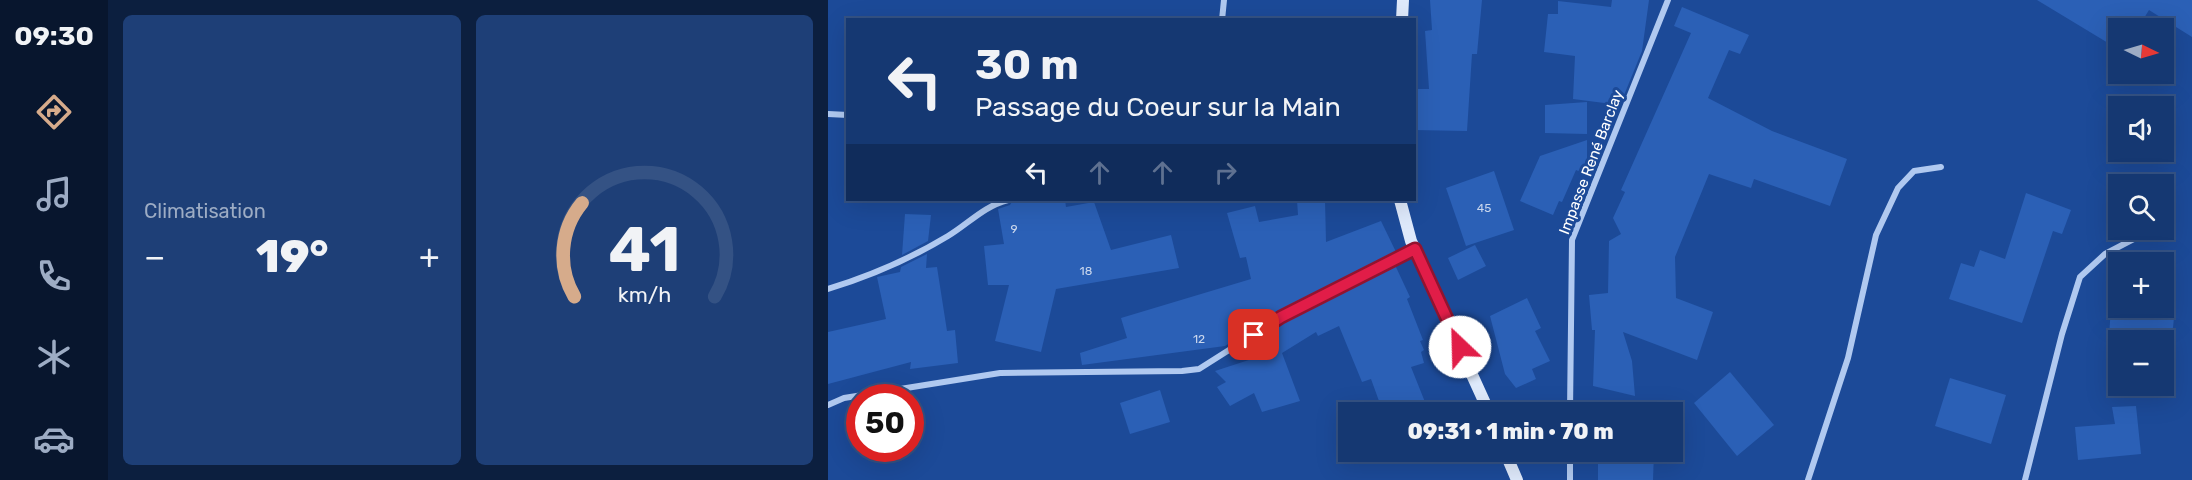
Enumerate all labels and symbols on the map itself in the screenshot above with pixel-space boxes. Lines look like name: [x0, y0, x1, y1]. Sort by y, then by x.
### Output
north arrow: [2108, 18, 2174, 84]
street label: Impasse René Barclay: [1555, 87, 1627, 237]
house number: 45: [1477, 201, 1491, 215]
house number: 9: [1010, 222, 1018, 236]
house number: 18: [1080, 264, 1092, 278]
pin: [1228, 309, 1279, 360]
position arrow: [1428, 315, 1492, 379]
house number: 12: [1193, 332, 1205, 346]
speed limit sign: 50: [846, 384, 924, 462]

